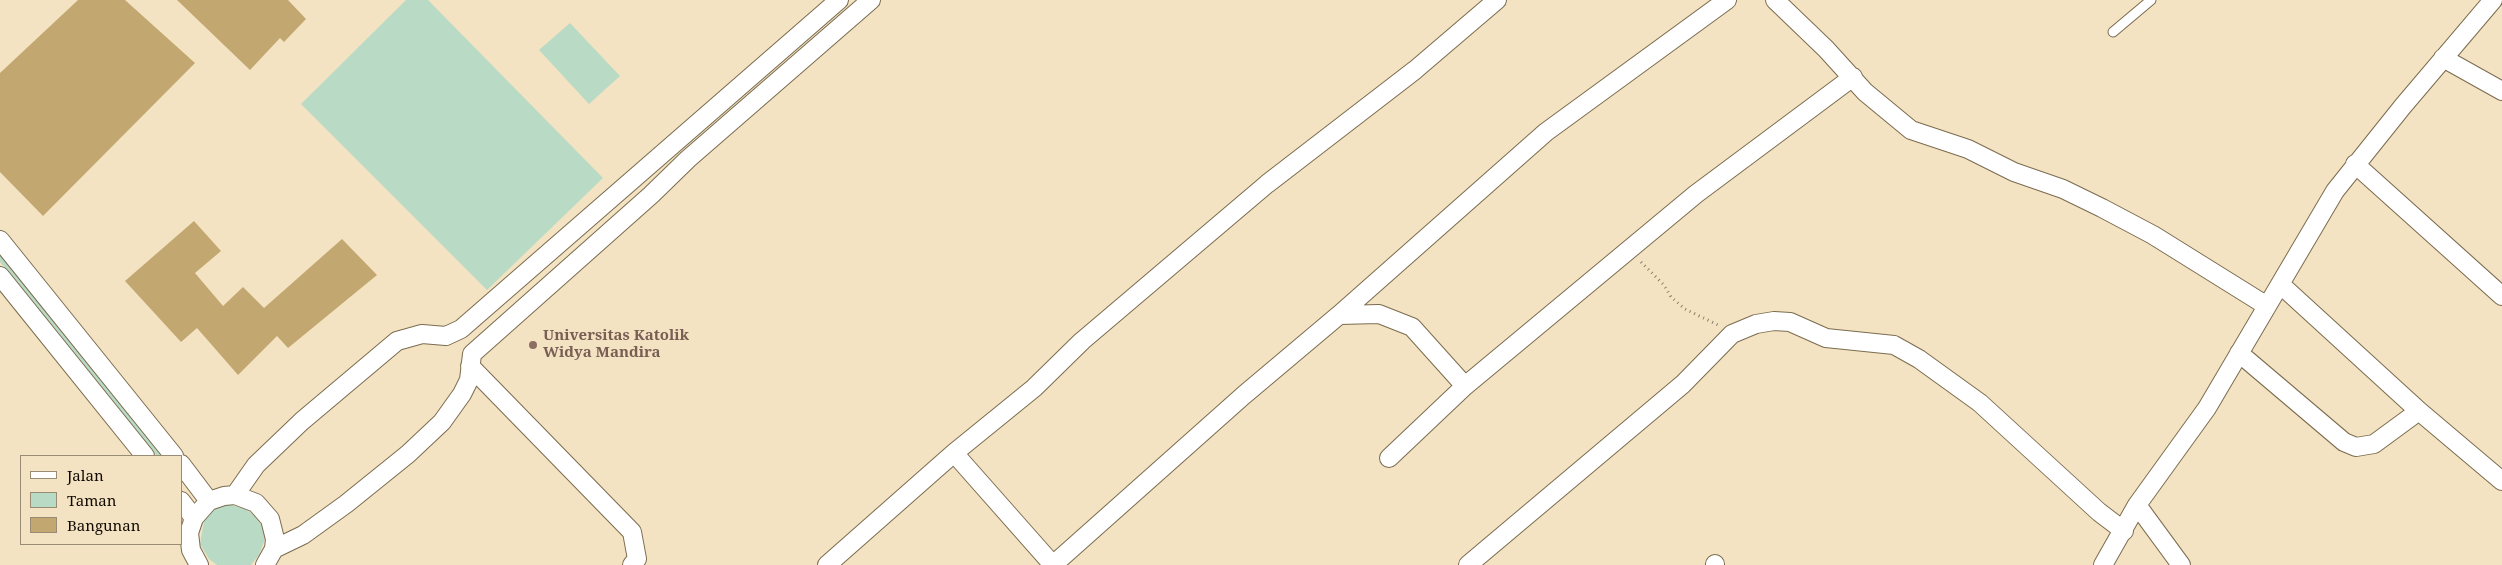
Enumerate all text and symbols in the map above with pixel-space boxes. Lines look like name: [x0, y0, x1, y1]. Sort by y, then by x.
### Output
place label: Universitas Katolik Widya Mandira: [543, 327, 689, 362]
marker: Universitas Katolik Widya Mandira: [527, 339, 539, 351]
legend: [20, 455, 182, 545]
text: Jalan: [67, 465, 104, 485]
text: Taman: [67, 490, 117, 510]
text: Bangunan: [67, 515, 140, 535]

